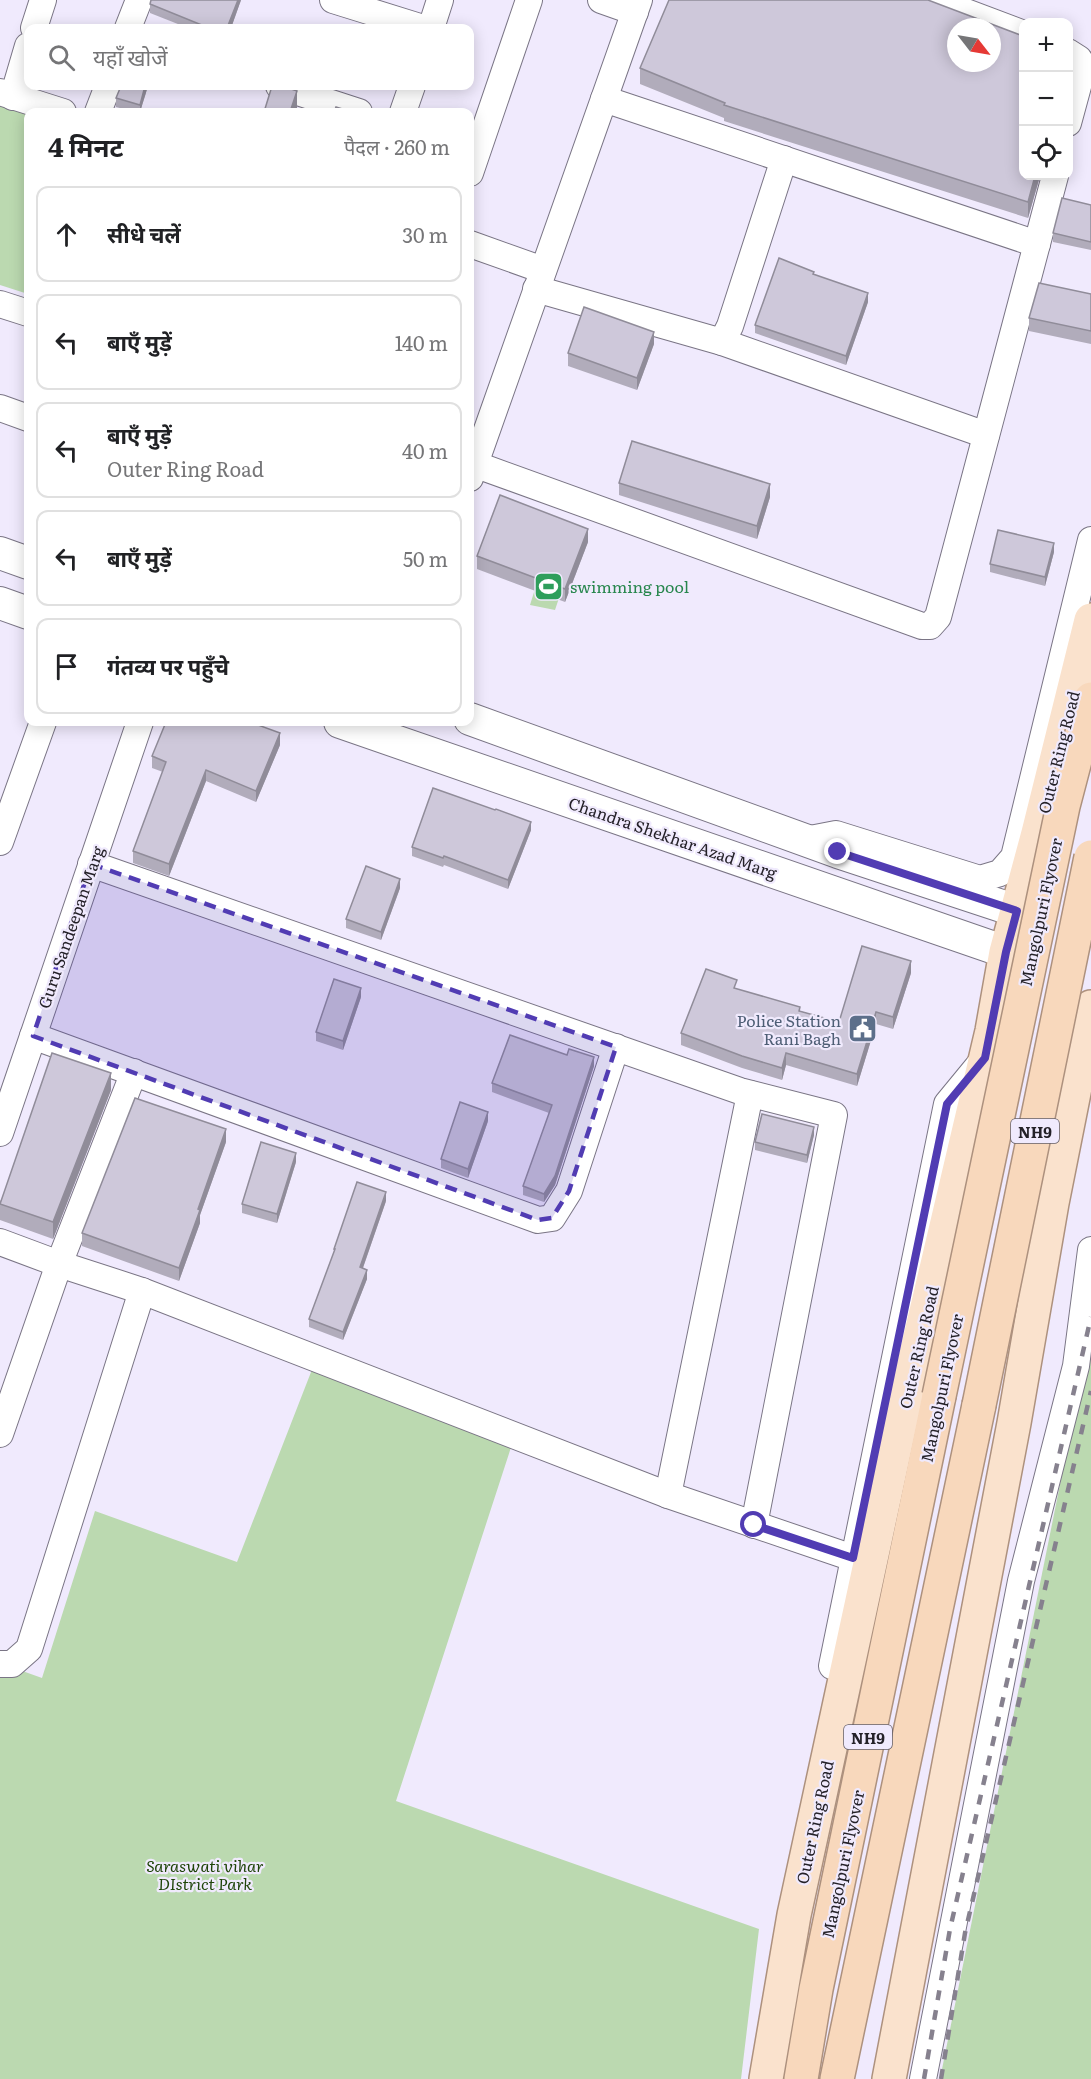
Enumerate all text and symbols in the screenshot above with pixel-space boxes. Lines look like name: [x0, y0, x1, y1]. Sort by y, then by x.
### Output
north arrow: [947, 18, 1001, 72]
map controls: [1019, 18, 1073, 180]
button: +: [1019, 18, 1073, 72]
search box: [24, 24, 474, 90]
text: यहाँ खोजें: [93, 40, 168, 73]
icon: search: [45, 41, 78, 74]
button: −: [1019, 72, 1073, 126]
text: 4 मिनट: [48, 126, 123, 165]
button: locate: [1019, 126, 1073, 180]
text: पैदल · 260 m: [344, 131, 450, 161]
text: सीधे चलें: [107, 217, 181, 250]
icon: ahead: [50, 218, 83, 251]
text: 30 m: [402, 219, 448, 249]
text: बाएँ मुड़ें: [107, 325, 172, 358]
icon: left: [50, 326, 83, 359]
text: 140 m: [395, 327, 448, 357]
text: बाएँ मुड़ें: [107, 418, 172, 451]
icon: left: [50, 434, 83, 467]
text: 40 m: [402, 435, 448, 465]
text: Outer Ring Road: [107, 453, 264, 483]
text: बाएँ मुड़ें: [107, 541, 172, 574]
icon: left: [50, 542, 83, 575]
text: 50 m: [403, 543, 448, 573]
sports icon: swimming pool: [533, 570, 565, 602]
place label: swimming pool: [570, 574, 689, 598]
text: गंतव्य पर पहुँचे: [107, 649, 229, 682]
icon: arrive: [50, 650, 83, 683]
street label: Outer Ring Road: [1031, 688, 1085, 816]
street label: Chandra Shekhar Azad Marg: [565, 790, 781, 884]
street label: Mangolpuri Flyover: [1013, 835, 1068, 988]
route end: [824, 838, 850, 864]
street label: Guru Sandeepan Marg: [31, 843, 109, 1011]
place label: Police Station Rani Bagh: [737, 1008, 841, 1050]
public building icon: Police Station Rani Bagh: [846, 1013, 878, 1045]
road number: NH9: [1011, 1119, 1059, 1143]
street label: Outer Ring Road: [892, 1283, 944, 1411]
street label: Mangolpuri Flyover: [914, 1311, 969, 1464]
route start: [740, 1511, 766, 1537]
road number: NH9: [844, 1725, 892, 1749]
street label: Outer Ring Road: [789, 1758, 839, 1886]
street label: Mangolpuri Flyover: [815, 1787, 870, 1940]
park label: Saraswati vihar DIstrict Park: [146, 1853, 264, 1895]

